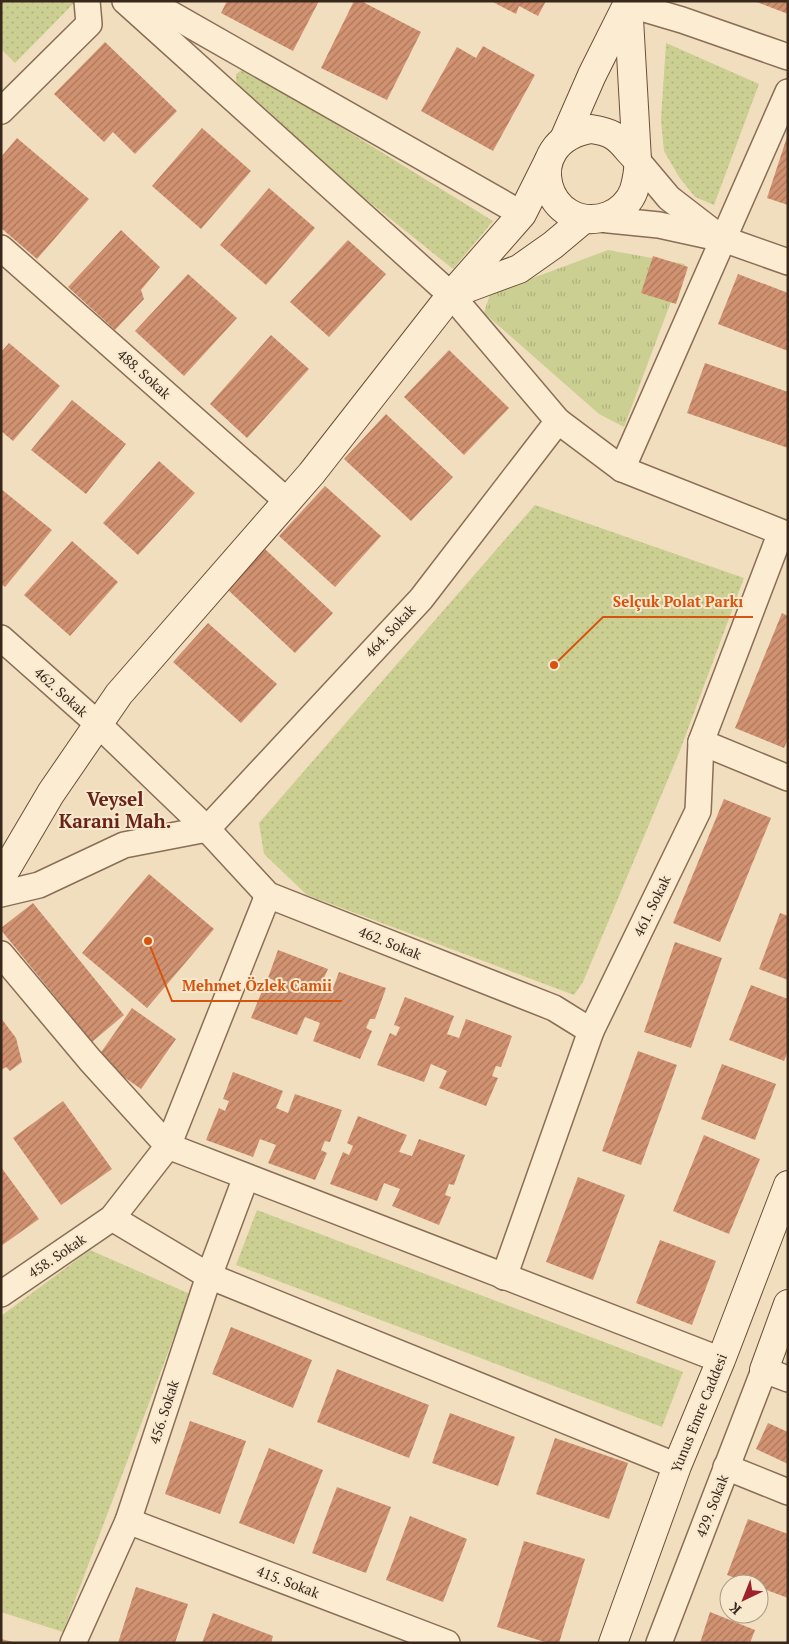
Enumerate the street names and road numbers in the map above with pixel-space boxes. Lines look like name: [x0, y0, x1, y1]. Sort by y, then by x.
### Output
street label: 488. Sokak: [113, 345, 176, 403]
street label: 464. Sokak: [360, 600, 420, 661]
street label: 462. Sokak: [30, 663, 93, 721]
street label: 461. Sokak: [629, 871, 675, 940]
street label: 462. Sokak: [356, 921, 425, 964]
street label: 458. Sokak: [24, 1229, 90, 1282]
street label: Yunus Emre Caddesi: [666, 1351, 731, 1475]
street label: 456. Sokak: [144, 1377, 183, 1446]
street label: 429. Sokak: [691, 1471, 732, 1540]
street label: 415. Sokak: [254, 1561, 323, 1602]

